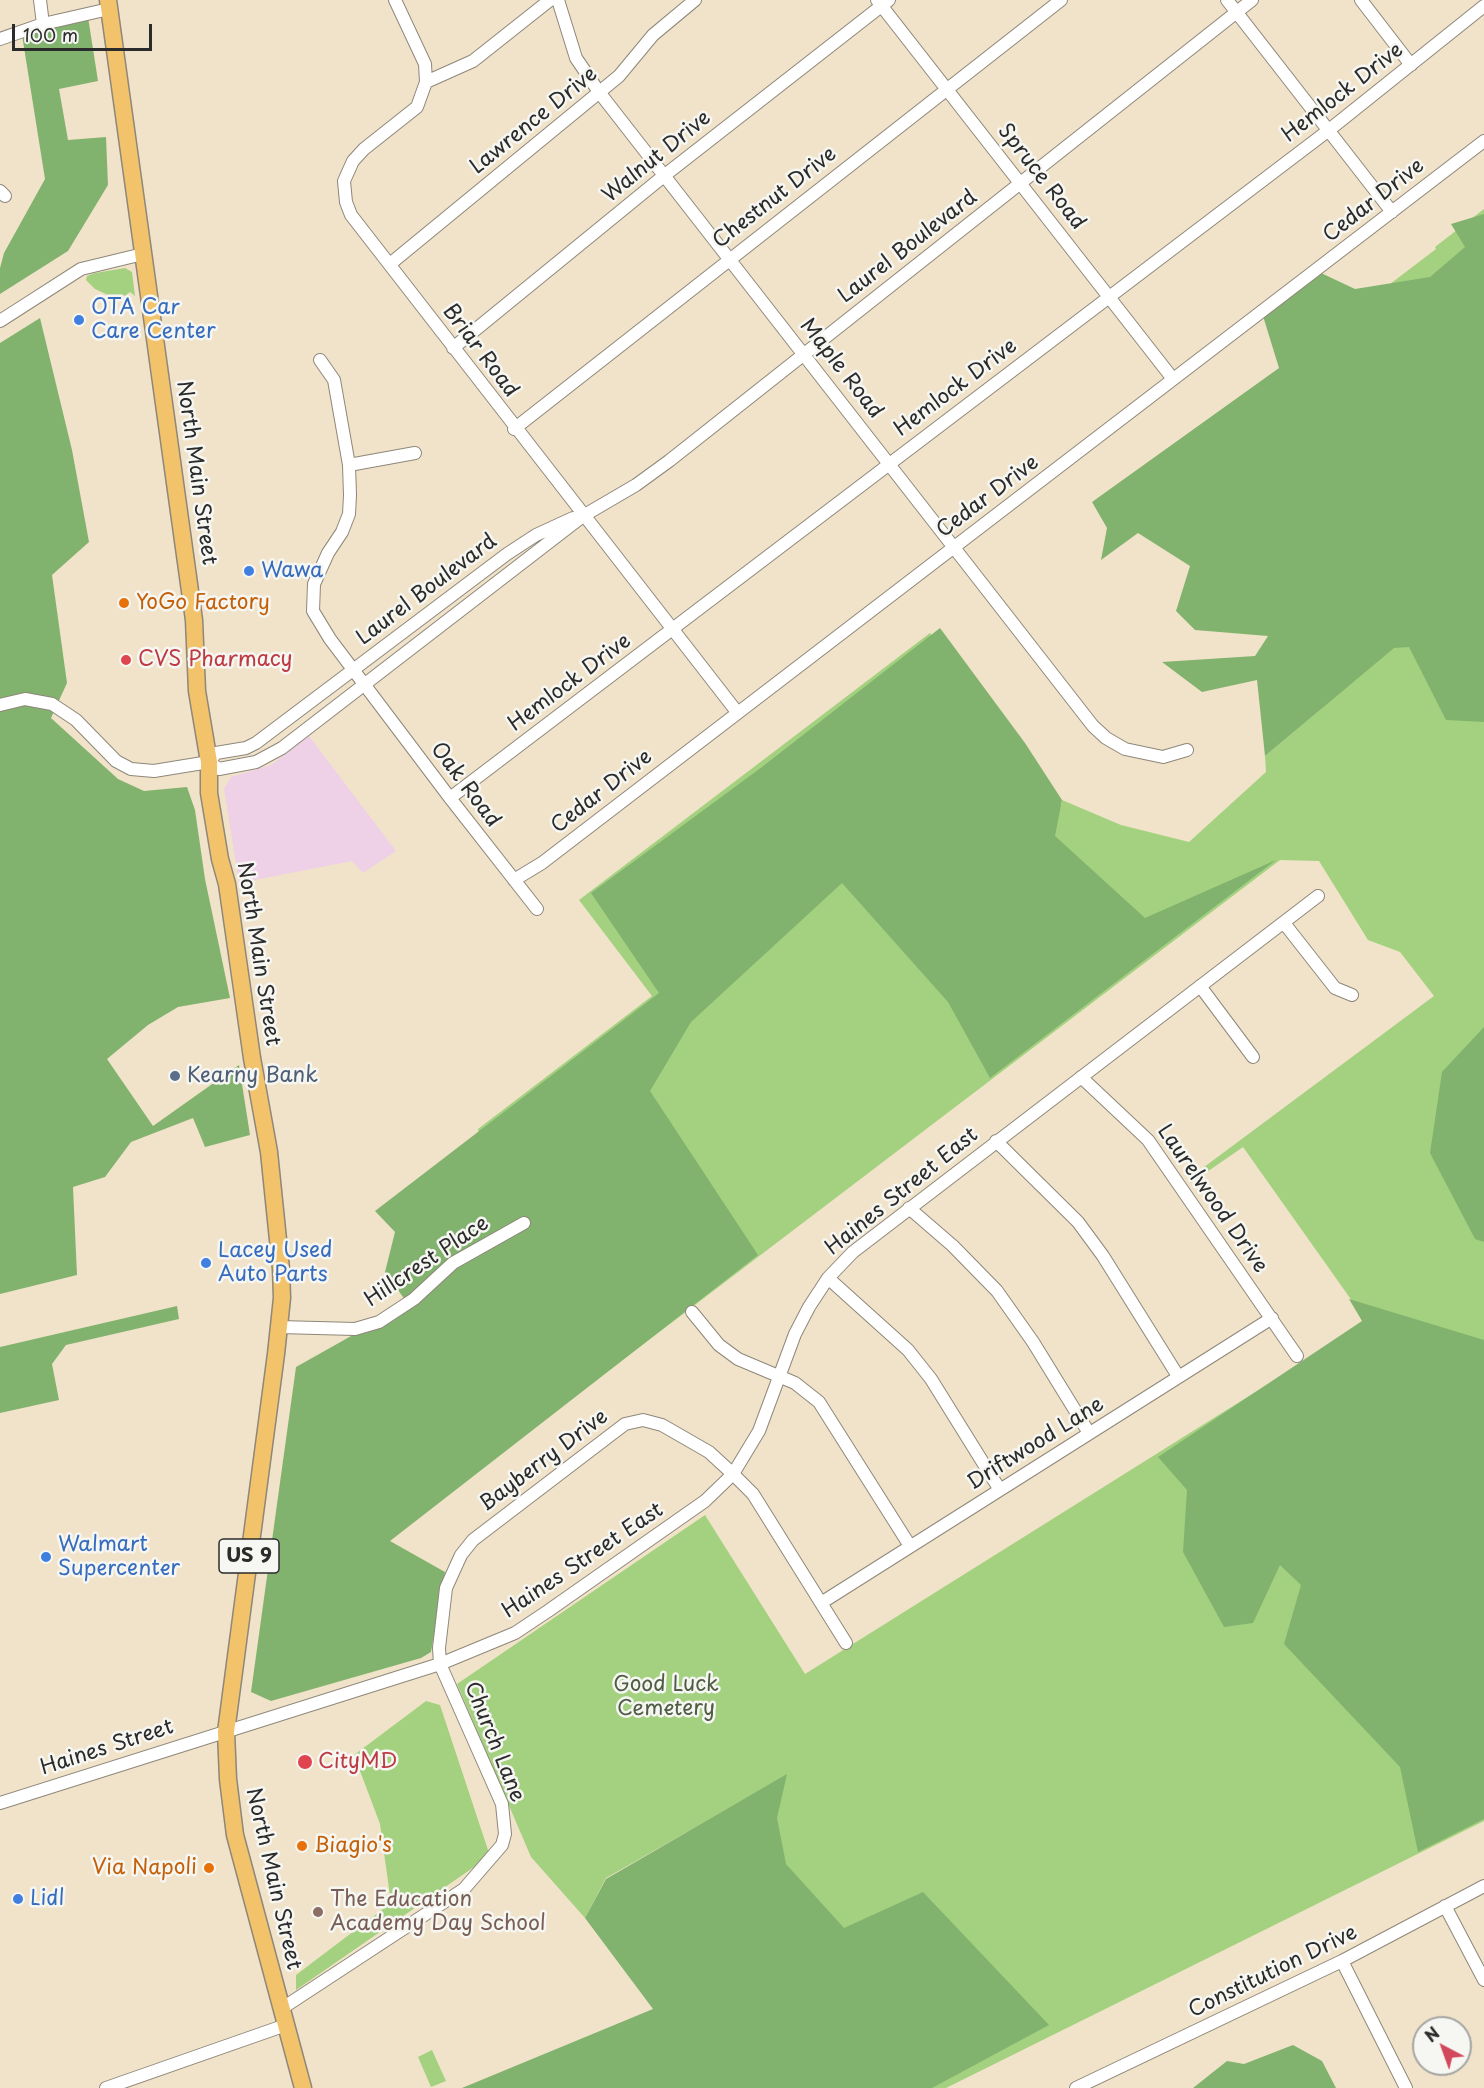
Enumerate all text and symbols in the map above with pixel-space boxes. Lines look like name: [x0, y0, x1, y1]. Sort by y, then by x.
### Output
scale bar: [15, 12, 154, 50]
text: 100 m: [23, 21, 78, 48]
street label: Hemlock Drive: [1277, 38, 1409, 148]
street label: Lawrence Drive: [465, 62, 603, 180]
street label: Walnut Drive: [598, 106, 716, 208]
street label: Spruce Road: [992, 119, 1090, 235]
street label: Chestnut Drive: [708, 142, 842, 254]
street label: Cedar Drive: [1318, 154, 1430, 248]
street label: Laurel Boulevard: [834, 185, 982, 309]
place label: OTA Car Care Center: [91, 295, 216, 345]
street label: Briar Road: [437, 299, 523, 403]
marker: OTA Car Care Center: [72, 313, 86, 327]
street label: Maple Road: [794, 314, 888, 424]
street label: Hemlock Drive: [890, 334, 1022, 442]
street label: North Main Street: [171, 379, 221, 567]
street label: Cedar Drive: [932, 450, 1044, 544]
street label: Laurel Boulevard: [352, 529, 502, 651]
place label: Wawa: [261, 558, 323, 584]
marker: Wawa: [242, 564, 256, 578]
place label: YoGo Factory: [136, 590, 270, 616]
marker: YoGo Factory: [117, 596, 131, 610]
street label: Hemlock Drive: [504, 629, 636, 737]
place label: CVS Pharmacy: [138, 647, 293, 673]
marker: CVS Pharmacy: [119, 653, 133, 667]
street label: Oak Road: [425, 737, 505, 833]
street label: Cedar Drive: [546, 745, 658, 839]
street label: North Main Street: [231, 860, 285, 1048]
place label: Kearny Bank: [187, 1063, 318, 1089]
marker: Kearny Bank: [168, 1069, 182, 1083]
street label: Laurelwood Drive: [1151, 1120, 1273, 1278]
street label: Haines Street East: [821, 1123, 983, 1261]
street label: Hillcrest Place: [360, 1211, 494, 1313]
place label: Lacey Used Auto Parts: [218, 1238, 332, 1288]
marker: Lacey Used Auto Parts: [199, 1256, 213, 1270]
street label: Driftwood Lane: [963, 1392, 1109, 1496]
street label: Bayberry Drive: [475, 1405, 613, 1517]
street label: Haines Street East: [498, 1498, 668, 1624]
place label: Walmart Supercenter: [58, 1532, 180, 1582]
road number: US 9: [219, 1539, 279, 1573]
marker: Walmart Supercenter: [39, 1550, 53, 1564]
park label: Good Luck Cemetery: [613, 1672, 719, 1722]
street label: Church Lane: [458, 1678, 530, 1806]
street label: Haines Street: [37, 1715, 177, 1781]
place label: CityMD: [318, 1749, 397, 1775]
marker: CityMD: [296, 1753, 314, 1771]
street label: North Main Street: [240, 1786, 306, 1972]
place label: Biagio's: [314, 1833, 392, 1859]
marker: Biagio's: [295, 1839, 309, 1853]
place label: Via Napoli: [92, 1855, 197, 1881]
marker: Via Napoli: [202, 1861, 216, 1875]
place label: Lidl: [30, 1886, 65, 1912]
place label: The Education Academy Day School: [330, 1887, 546, 1937]
marker: Lidl: [11, 1892, 25, 1906]
marker: The Education Academy Day School: [311, 1905, 325, 1919]
street label: Constitution Drive: [1185, 1920, 1361, 2024]
north arrow: [1412, 2016, 1472, 2076]
text: N: [1419, 2021, 1444, 2047]

